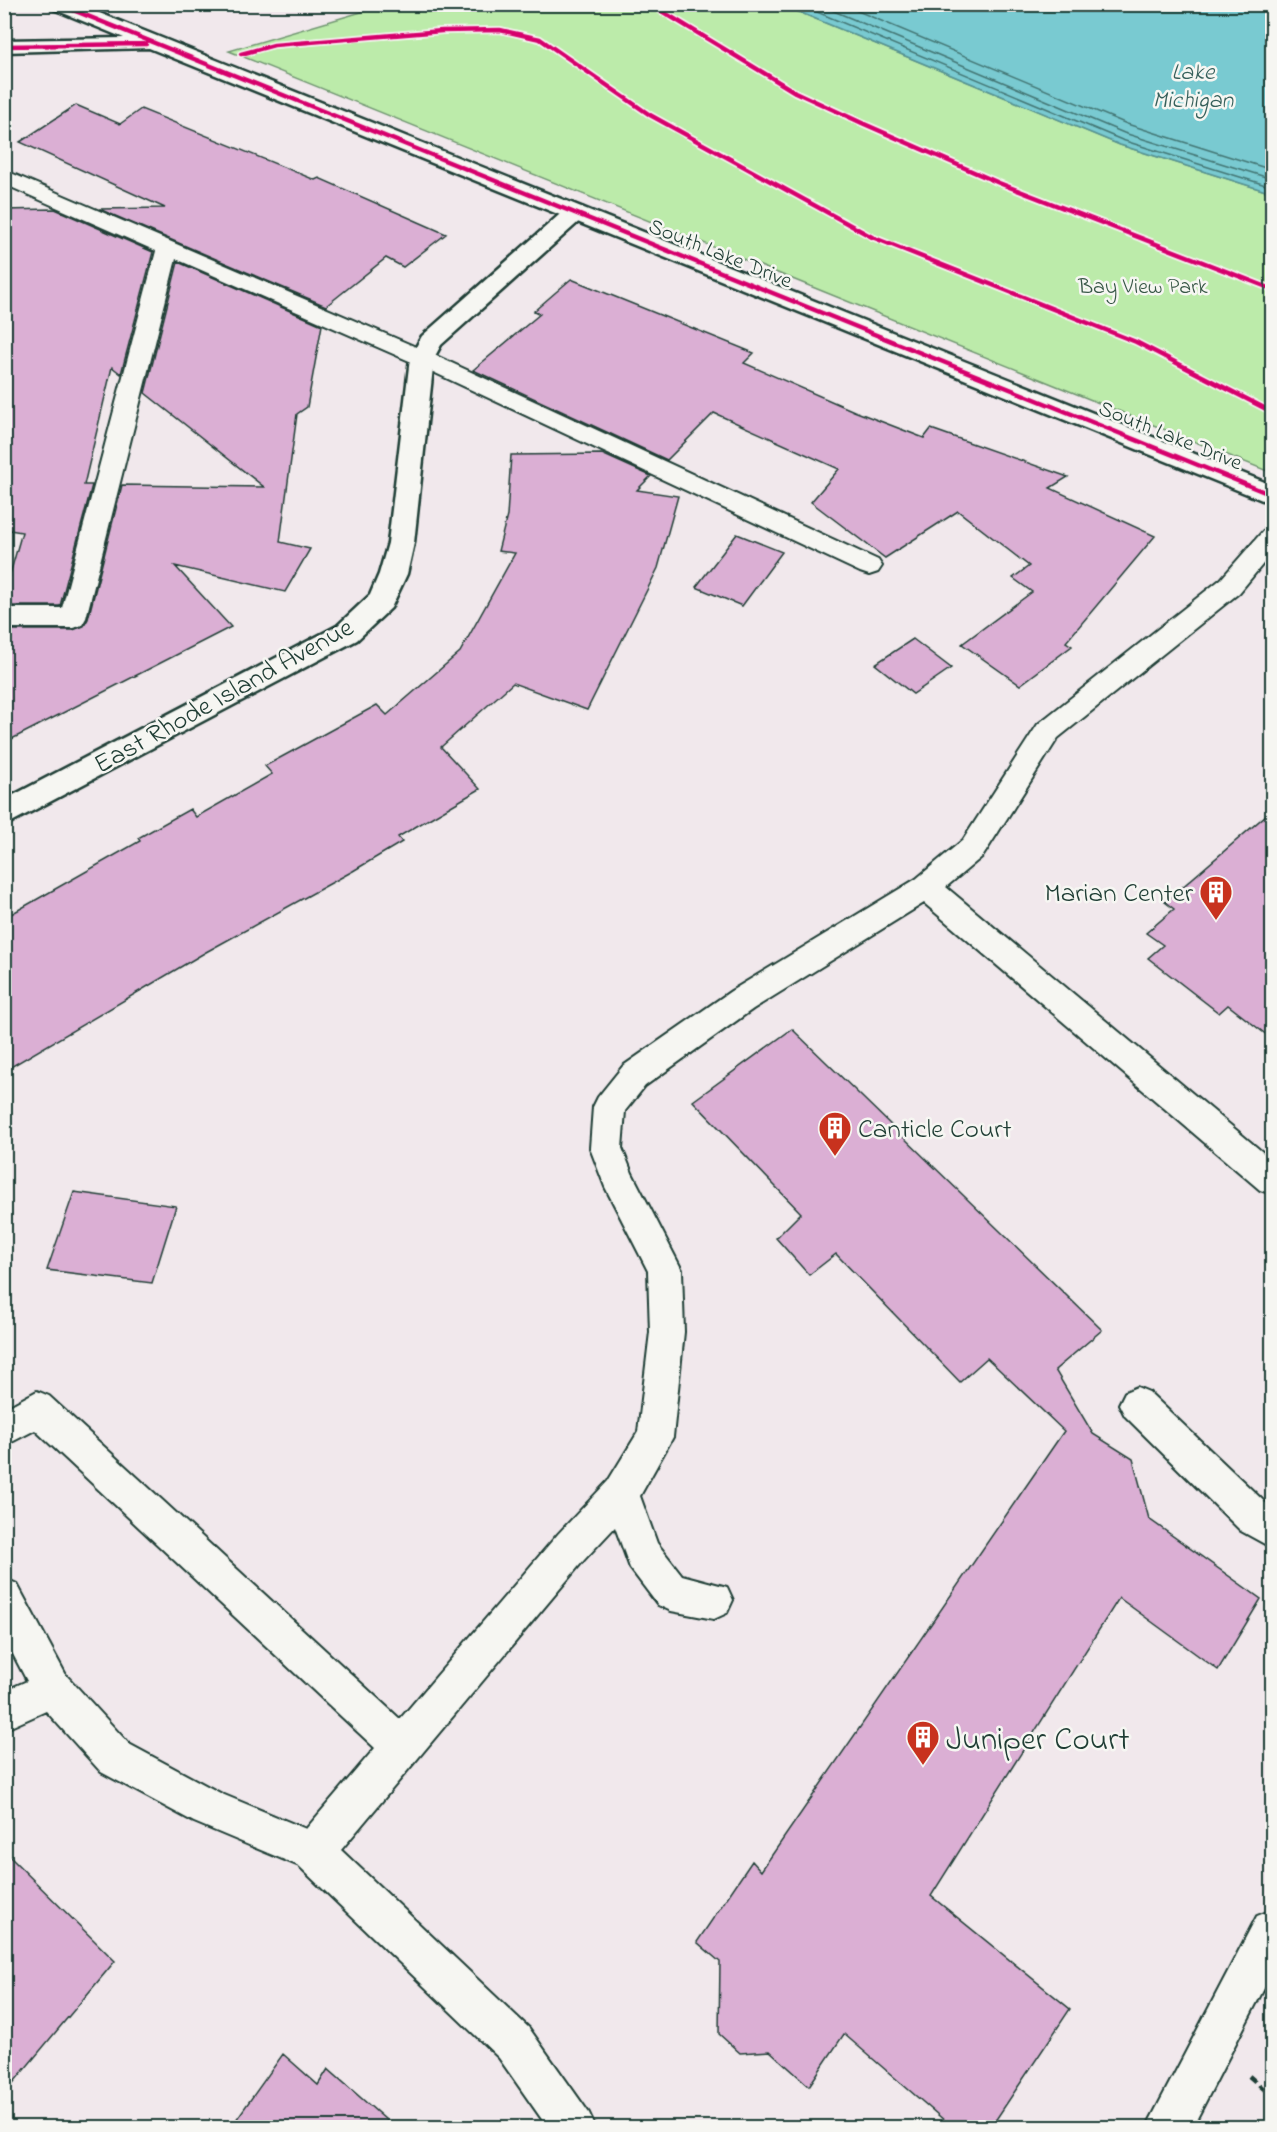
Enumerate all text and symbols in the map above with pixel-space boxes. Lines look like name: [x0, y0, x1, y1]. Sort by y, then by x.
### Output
water label: Lake Michigan: [1153, 56, 1235, 119]
street label: South Lake Drive: [643, 211, 797, 298]
park label: Bay View Park: [1077, 272, 1208, 305]
street label: South Lake Drive: [1093, 393, 1247, 480]
street label: East Rhode Island Avenue: [87, 609, 362, 785]
building icon: Marian Center: [1198, 874, 1234, 921]
place label: Marian Center: [1044, 875, 1194, 914]
building icon: Canticle Court: [817, 1110, 853, 1157]
place label: Canticle Court: [858, 1111, 1012, 1150]
place label: Juniper Court: [946, 1717, 1130, 1765]
building icon: Juniper Court: [905, 1719, 941, 1766]

